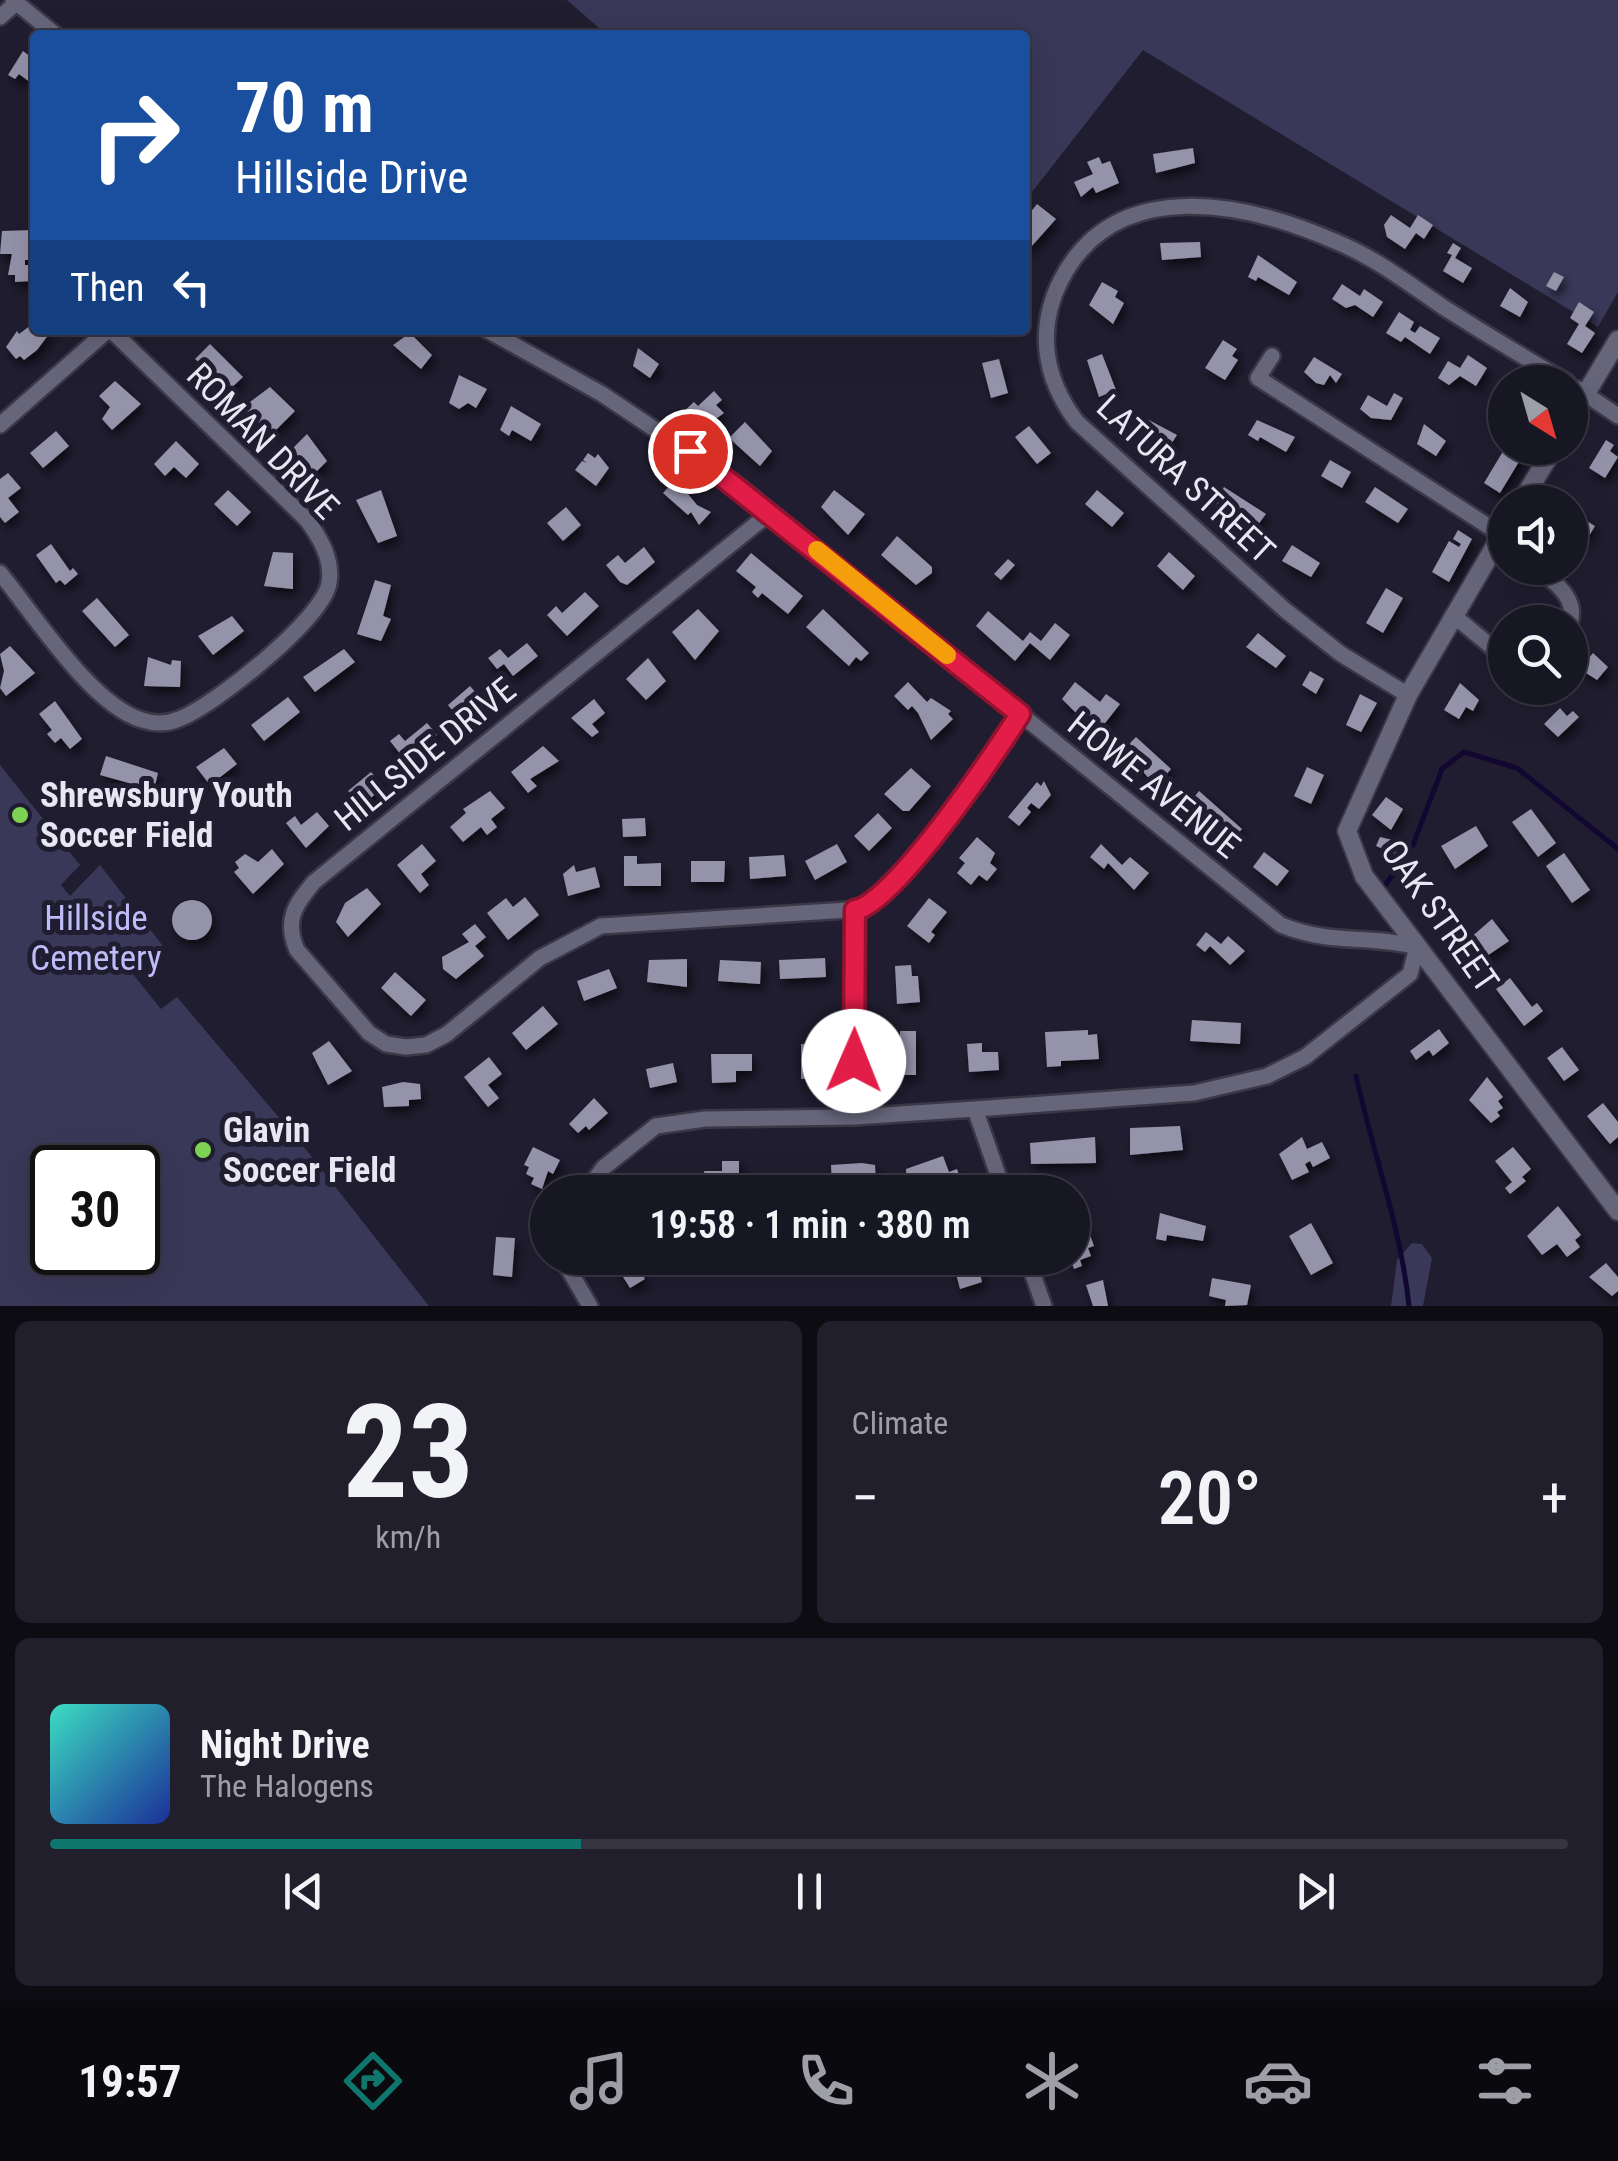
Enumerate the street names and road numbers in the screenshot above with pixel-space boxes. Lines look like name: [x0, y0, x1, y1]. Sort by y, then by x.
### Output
street label: ROMAN DRIVE: [178, 355, 347, 528]
street label: LATURA STREET: [1088, 387, 1283, 572]
street label: HILLSIDE DRIVE: [327, 669, 524, 840]
street label: HOWE AVENUE: [1059, 704, 1248, 867]
street label: OAK STREET: [1372, 832, 1507, 1000]

